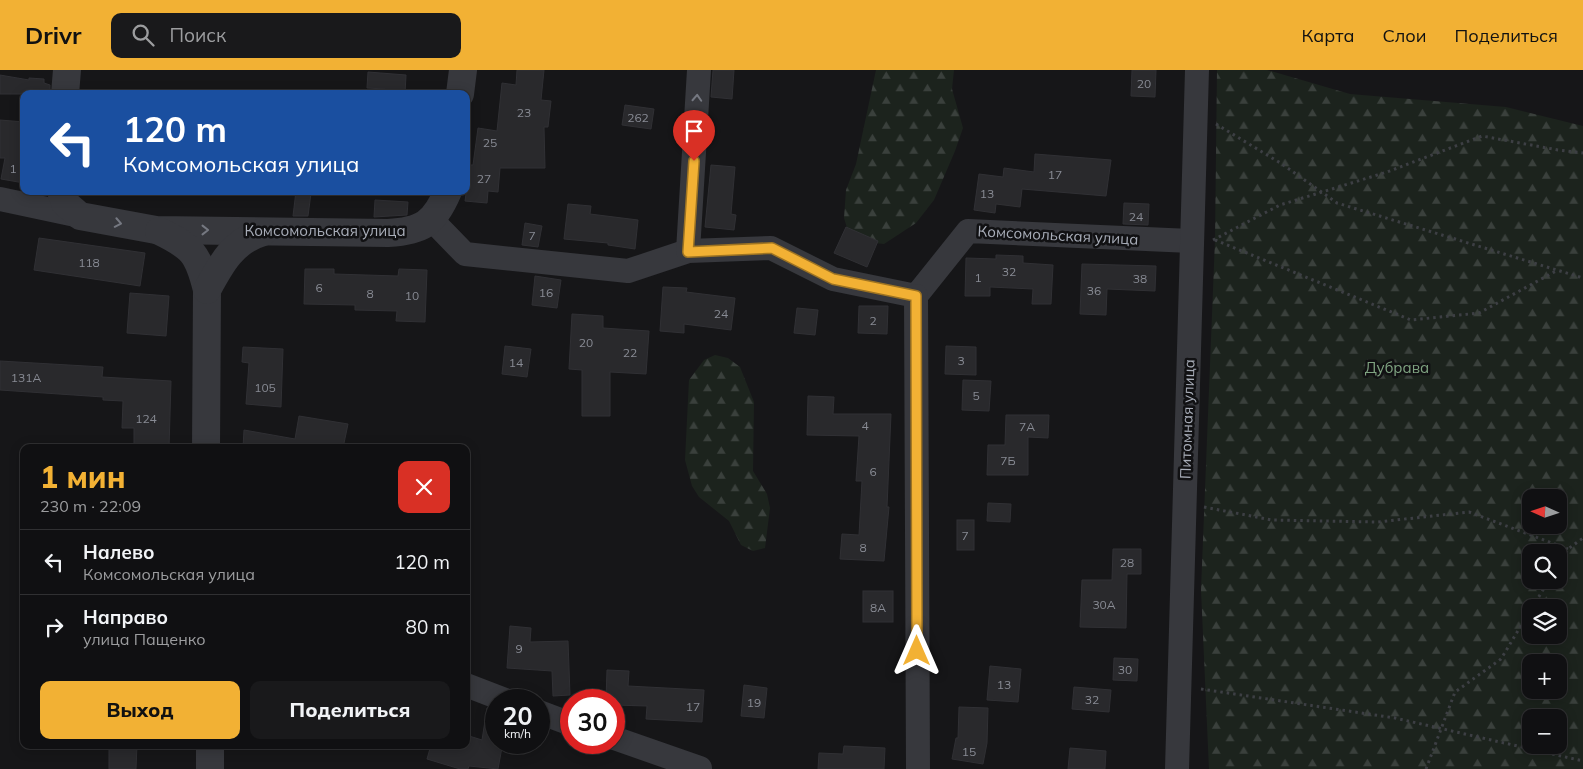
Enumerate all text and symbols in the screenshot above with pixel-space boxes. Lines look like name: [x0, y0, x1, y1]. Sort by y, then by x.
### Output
search box: [111, 13, 461, 58]
text: Drivr: [25, 20, 81, 50]
icon: search: [129, 21, 157, 49]
text: Поиск: [169, 23, 226, 47]
text: Карта: [1302, 24, 1354, 47]
text: Слои: [1382, 24, 1427, 47]
text: Поделиться: [1455, 24, 1558, 47]
house number: 20: [1137, 76, 1151, 91]
one-way arrow: [692, 94, 703, 102]
house number: 23: [517, 105, 531, 120]
text: 120 m: [123, 107, 227, 151]
icon: left: [40, 110, 105, 175]
house number: 262: [627, 110, 649, 125]
pin: [673, 110, 715, 161]
icon: arrive: [680, 117, 708, 145]
house number: 25: [483, 135, 497, 150]
text: Комсомольская улица: [123, 150, 359, 178]
house number: 1: [9, 161, 17, 176]
house number: 17: [1048, 167, 1062, 182]
house number: 27: [477, 171, 491, 186]
house number: 13: [980, 186, 994, 201]
house number: 24: [1129, 209, 1143, 224]
one-way arrow: [114, 217, 122, 228]
street label: Комсомольская улица: [244, 221, 406, 240]
street label: Комсомольская улица: [977, 221, 1139, 249]
one-way arrow: [201, 225, 209, 236]
house number: 7: [528, 228, 536, 243]
house number: 118: [78, 255, 100, 270]
house number: 32: [1002, 264, 1016, 279]
house number: 1: [974, 270, 982, 285]
house number: 38: [1133, 271, 1147, 286]
house number: 6: [315, 280, 323, 295]
house number: 36: [1087, 283, 1101, 298]
house number: 16: [539, 285, 553, 300]
house number: 8: [366, 286, 374, 301]
house number: 10: [405, 288, 419, 303]
house number: 24: [714, 306, 728, 321]
house number: 2: [869, 313, 877, 328]
house number: 20: [579, 335, 593, 350]
house number: 22: [623, 345, 637, 360]
house number: 3: [957, 353, 965, 368]
house number: 14: [509, 355, 523, 370]
park label: Дубрава: [1365, 358, 1429, 377]
street label: Питомная улица: [1175, 359, 1199, 479]
house number: 131А: [11, 370, 41, 385]
house number: 105: [254, 380, 276, 395]
house number: 5: [972, 388, 980, 403]
house number: 124: [135, 411, 157, 426]
house number: 4: [861, 418, 869, 433]
house number: 7А: [1019, 419, 1035, 434]
house number: 7Б: [1000, 453, 1016, 468]
text: 1 мин: [40, 458, 126, 496]
button: close: [398, 461, 450, 513]
house number: 6: [869, 464, 877, 479]
north arrow: [1522, 489, 1568, 534]
map controls: [1522, 489, 1567, 754]
text: 230 m · 22:09: [40, 496, 141, 516]
house number: 7: [961, 528, 969, 543]
text: Налево: [83, 540, 155, 564]
house number: 8: [859, 540, 867, 555]
button: search: [1522, 544, 1567, 589]
icon: left: [40, 548, 68, 576]
text: 120 m: [394, 550, 450, 574]
house number: 28: [1120, 555, 1134, 570]
text: Комсомольская улица: [83, 564, 255, 584]
house number: 30А: [1092, 597, 1116, 612]
button: layers: [1522, 599, 1567, 644]
house number: 8А: [870, 600, 886, 615]
text: Направо: [83, 605, 168, 629]
icon: right: [40, 613, 68, 641]
text: 80 m: [406, 615, 450, 639]
position arrow: [890, 624, 942, 676]
text: улица Пащенко: [83, 629, 206, 649]
house number: 9: [515, 641, 523, 656]
button: +: [1522, 654, 1567, 699]
house number: 30: [1118, 662, 1132, 677]
house number: 13: [997, 677, 1011, 692]
button: Выход: [40, 681, 240, 739]
button: Поделиться: [250, 681, 450, 739]
speed limit sign: 30: [560, 689, 625, 754]
house number: 32: [1085, 692, 1099, 707]
house number: 19: [747, 695, 761, 710]
house number: 17: [686, 699, 700, 714]
text: 20: [502, 700, 533, 731]
button: −: [1522, 709, 1567, 754]
text: km/h: [504, 726, 531, 741]
house number: 15: [962, 744, 976, 759]

